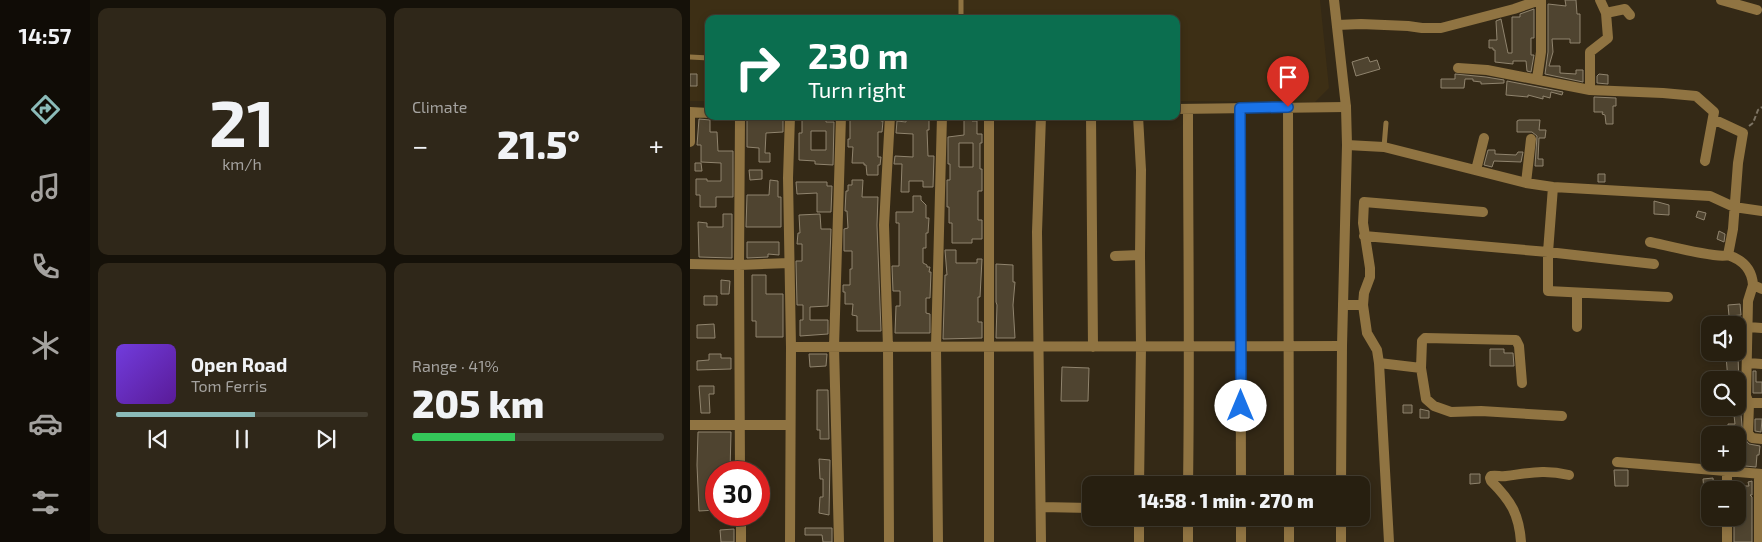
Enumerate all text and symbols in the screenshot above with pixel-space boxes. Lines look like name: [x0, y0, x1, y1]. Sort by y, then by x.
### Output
text: 14:57: [19, 22, 71, 48]
text: 230 m: [808, 34, 909, 76]
icon: right: [725, 35, 790, 100]
pin: [1267, 56, 1309, 107]
icon: arrive: [1274, 63, 1302, 91]
text: Turn right: [808, 76, 906, 102]
text: 21: [209, 82, 275, 160]
icon: directions: [28, 92, 63, 127]
text: Climate: [412, 97, 467, 116]
text: 21.5°: [497, 121, 580, 167]
text: −: [412, 128, 428, 162]
text: +: [649, 128, 664, 162]
text: km/h: [222, 154, 262, 173]
icon: music: [28, 170, 63, 205]
icon: phone: [28, 249, 63, 284]
map controls: [1701, 316, 1746, 526]
button: sound: [1701, 316, 1746, 361]
icon: climate: [28, 328, 63, 363]
text: Open Road: [191, 353, 287, 376]
text: Range · 41%: [412, 356, 499, 375]
button: search: [1701, 371, 1746, 416]
text: Tom Ferris: [191, 376, 267, 395]
position arrow: [1214, 379, 1266, 431]
text: 205 km: [412, 380, 544, 426]
icon: car: [28, 406, 63, 441]
icon: previous: [144, 425, 172, 453]
icon: pause: [228, 425, 256, 453]
icon: next: [312, 425, 340, 453]
button: +: [1701, 426, 1746, 471]
speed limit sign: 30: [705, 461, 770, 526]
button: −: [1701, 481, 1746, 526]
icon: filters: [28, 485, 63, 520]
text: 14:58 · 1 min · 270 m: [1138, 489, 1314, 512]

